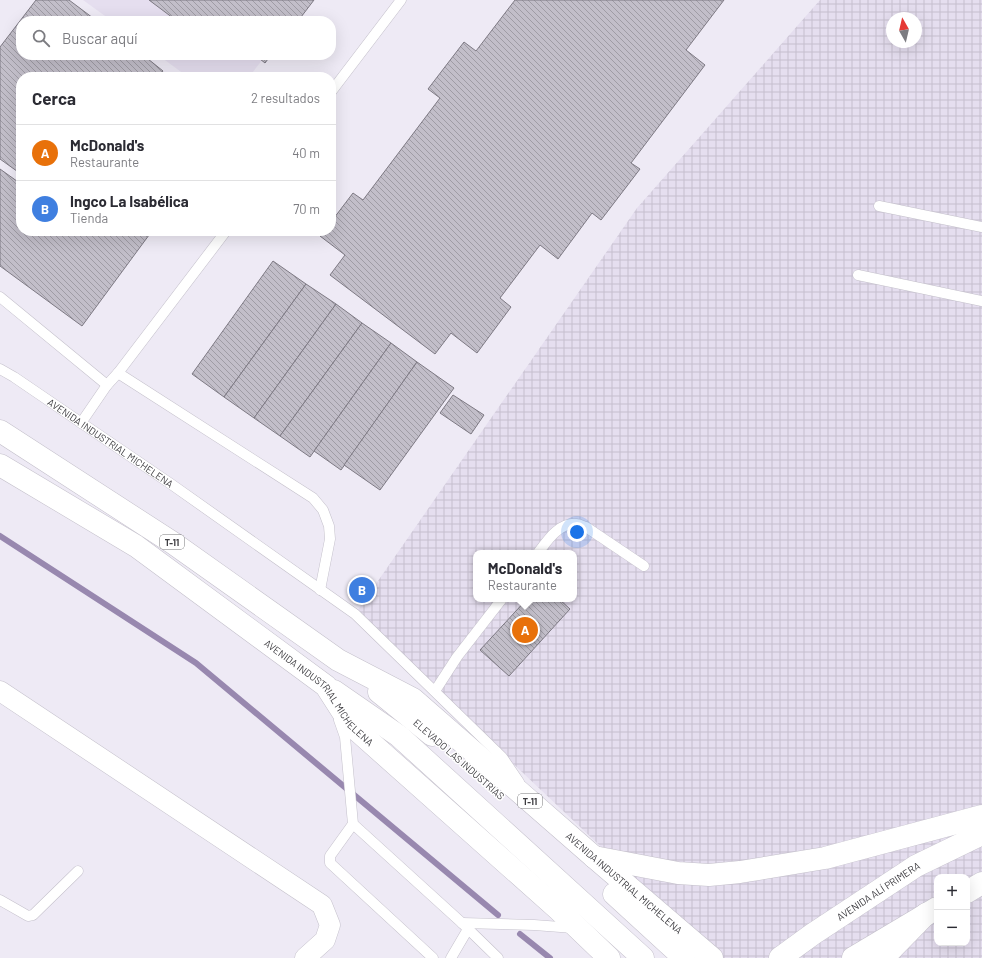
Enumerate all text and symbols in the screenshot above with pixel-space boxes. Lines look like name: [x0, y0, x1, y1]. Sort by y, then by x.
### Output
north arrow: [886, 12, 922, 48]
search box: [16, 16, 336, 60]
icon: search: [30, 27, 52, 49]
text: Buscar aquí: [62, 29, 138, 47]
text: Cerca: [32, 88, 76, 108]
text: 2 resultados: [251, 90, 320, 106]
text: McDonald's: [70, 136, 144, 154]
text: A: [41, 145, 49, 161]
text: 40 m: [292, 145, 320, 161]
text: Restaurante: [70, 154, 139, 170]
text: Ingco La Isabélica: [70, 192, 189, 210]
text: B: [41, 201, 49, 217]
text: 70 m: [293, 201, 320, 217]
text: Tienda: [70, 210, 108, 226]
street label: AVENIDA INDUSTRIAL MICHELENA: [45, 396, 176, 490]
your location: [567, 522, 587, 542]
road number: T-11: [160, 535, 184, 549]
popup: [473, 550, 577, 602]
text: McDonald's: [488, 559, 562, 577]
pin: B: [349, 575, 375, 605]
text: Restaurante: [488, 577, 557, 593]
pin: A: [512, 615, 538, 645]
street label: AVENIDA INDUSTRIAL MICHELENA: [262, 637, 376, 748]
street label: ELEVADO LAS INDUSTRIAS: [411, 716, 507, 802]
road number: T-11: [518, 794, 542, 808]
street label: AVENIDA INDUSTRIAL MICHELENA: [564, 830, 685, 936]
street label: AVENIDA ALÍ PRIMERA: [834, 859, 922, 923]
map controls: [934, 874, 970, 946]
button: +: [934, 874, 970, 910]
button: −: [934, 910, 970, 946]

